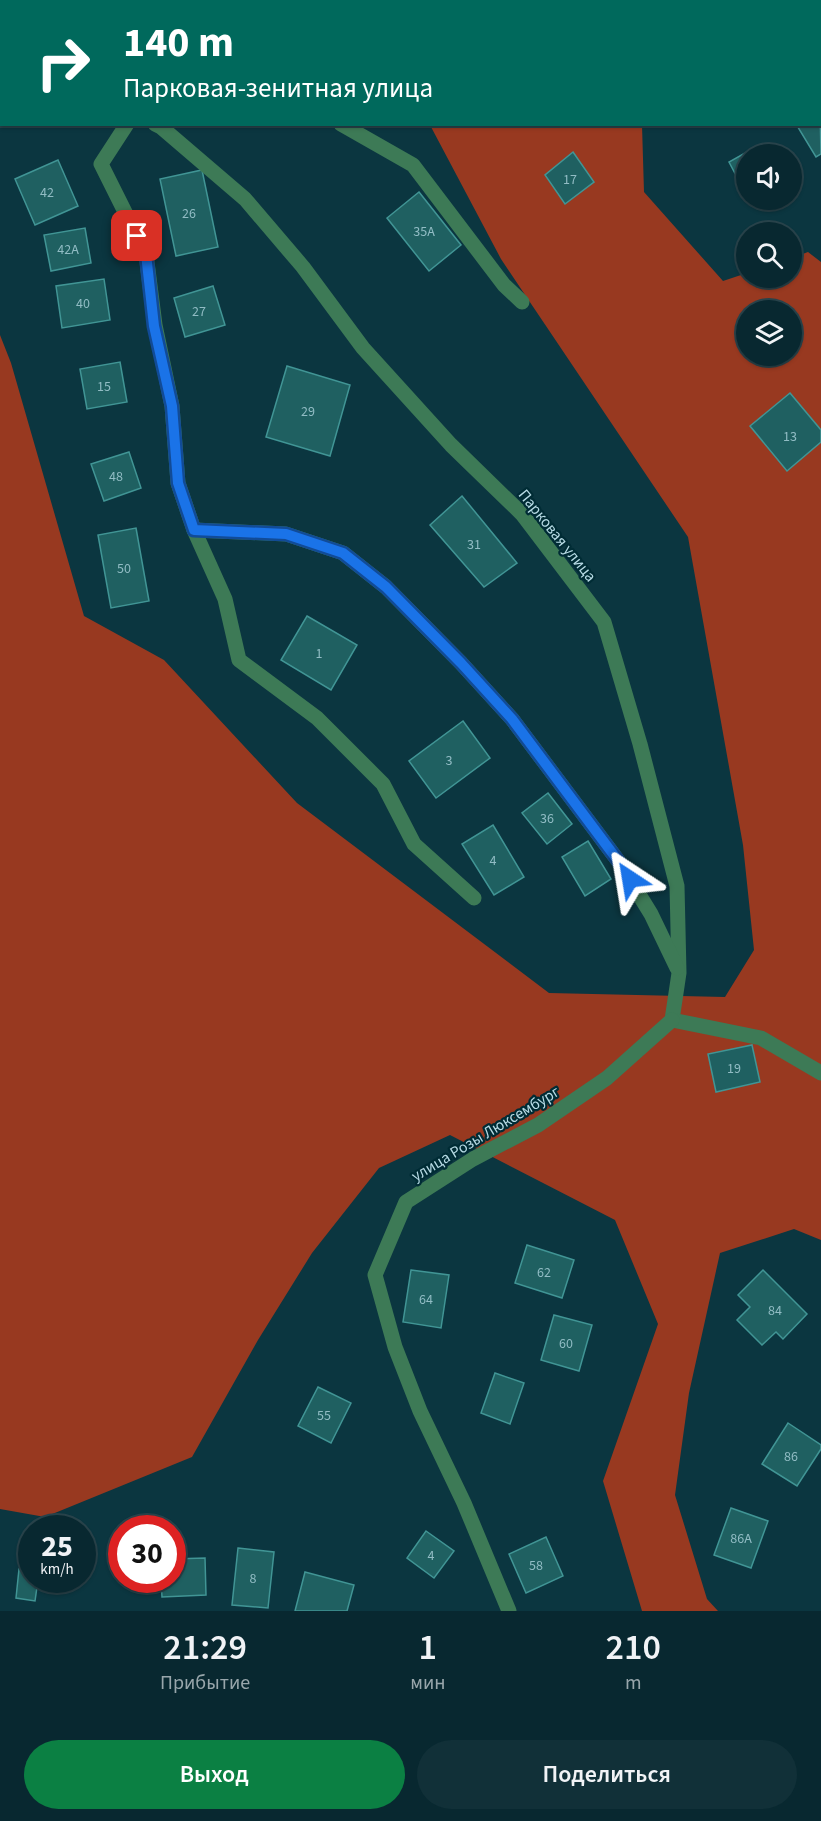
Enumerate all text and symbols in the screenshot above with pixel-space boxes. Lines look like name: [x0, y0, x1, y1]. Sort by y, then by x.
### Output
text: 140 m: [123, 13, 234, 73]
icon: right: [24, 24, 102, 102]
text: Парковая-зенитная улица: [123, 69, 433, 108]
map controls: [736, 144, 802, 366]
button: sound: [736, 144, 802, 210]
house number: 17: [563, 170, 577, 190]
house number: 42: [40, 183, 54, 203]
house number: 26: [182, 204, 196, 224]
pin: [111, 210, 162, 261]
icon: arrive: [120, 219, 153, 252]
house number: 35А: [413, 222, 435, 242]
button: search: [736, 222, 802, 288]
house number: 42А: [57, 240, 79, 260]
house number: 40: [76, 294, 90, 314]
button: layers: [736, 300, 802, 366]
house number: 27: [192, 302, 206, 322]
house number: 15: [97, 377, 111, 397]
house number: 29: [301, 402, 315, 422]
house number: 13: [783, 427, 797, 447]
house number: 48: [109, 467, 123, 487]
street label: Парковая улица: [513, 485, 601, 587]
house number: 31: [467, 535, 481, 555]
house number: 50: [117, 559, 131, 579]
house number: 1: [316, 644, 323, 664]
house number: 3: [446, 751, 453, 771]
house number: 36: [540, 809, 554, 829]
position arrow: [598, 847, 662, 911]
house number: 4: [490, 851, 497, 871]
house number: 19: [727, 1059, 741, 1079]
street label: улица Розы Люксембург: [407, 1081, 564, 1187]
house number: 62: [537, 1263, 551, 1283]
house number: 64: [419, 1290, 433, 1310]
house number: 84: [768, 1301, 782, 1321]
house number: 60: [559, 1334, 573, 1354]
house number: 55: [317, 1406, 331, 1426]
house number: 86: [784, 1447, 798, 1467]
speed limit sign: 30: [108, 1515, 186, 1593]
text: 25: [41, 1525, 73, 1568]
house number: 86А: [730, 1529, 752, 1549]
house number: 4: [428, 1546, 435, 1566]
house number: 58: [529, 1556, 543, 1576]
text: km/h: [40, 1559, 74, 1580]
house number: 8: [250, 1569, 257, 1589]
text: 21:29: [163, 1622, 247, 1673]
text: 1: [419, 1622, 437, 1673]
text: 210: [605, 1622, 661, 1673]
text: Прибытие: [160, 1669, 250, 1697]
text: мин: [410, 1669, 445, 1697]
text: m: [625, 1669, 641, 1697]
button: Выход: [24, 1740, 405, 1809]
button: Поделиться: [417, 1740, 797, 1809]

